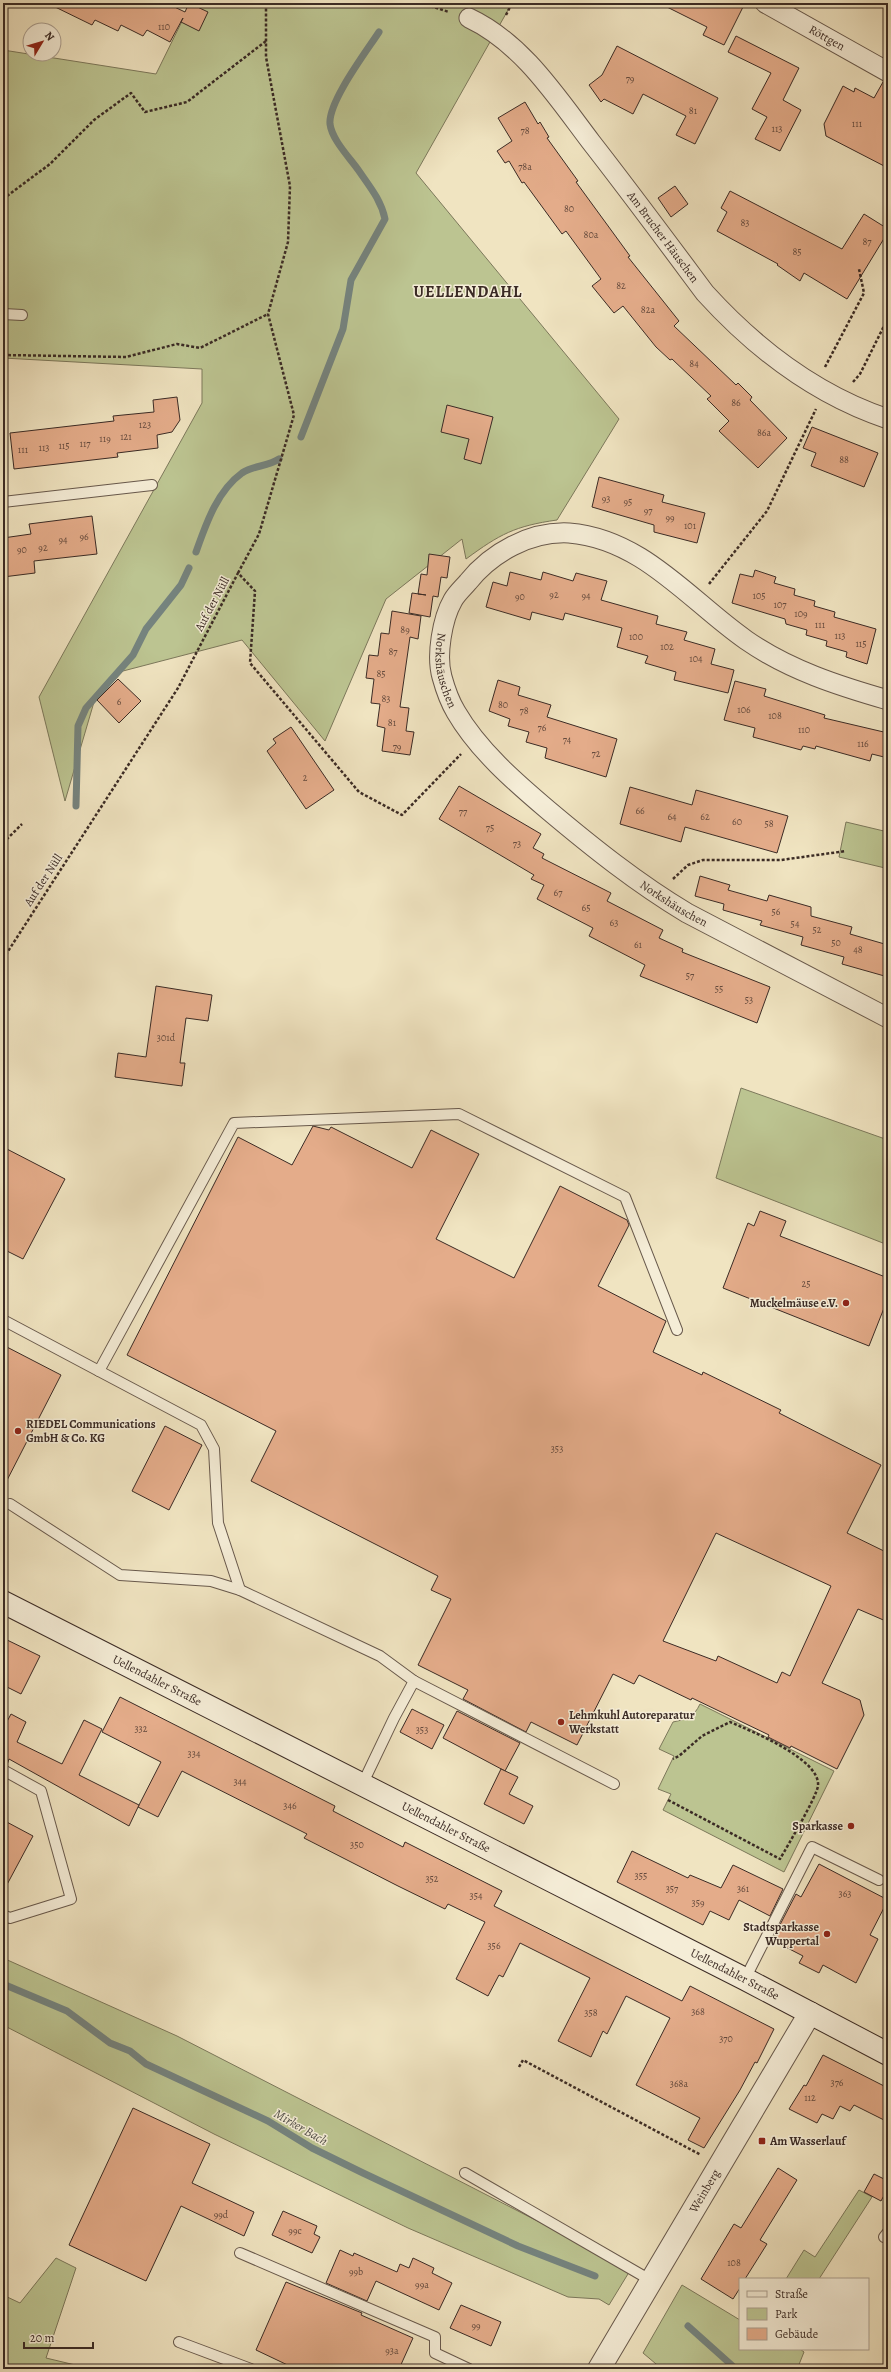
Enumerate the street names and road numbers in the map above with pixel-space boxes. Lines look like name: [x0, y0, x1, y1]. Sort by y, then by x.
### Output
street label: Röttgen: [806, 21, 848, 54]
street label: Am Brucher Häuschen: [623, 187, 703, 286]
street label: Auf der Nüll: [191, 574, 233, 635]
street label: Norkshäuschen: [432, 632, 461, 711]
street label: Auf der Nüll: [20, 851, 66, 910]
street label: Norkshäuschen: [637, 877, 711, 931]
street label: Uellendahler Straße: [110, 1651, 204, 1710]
street label: Uellendahler Straße: [399, 1798, 493, 1856]
street label: Uellendahler Straße: [688, 1945, 782, 2004]
street label: Weinberg: [685, 2166, 724, 2216]

